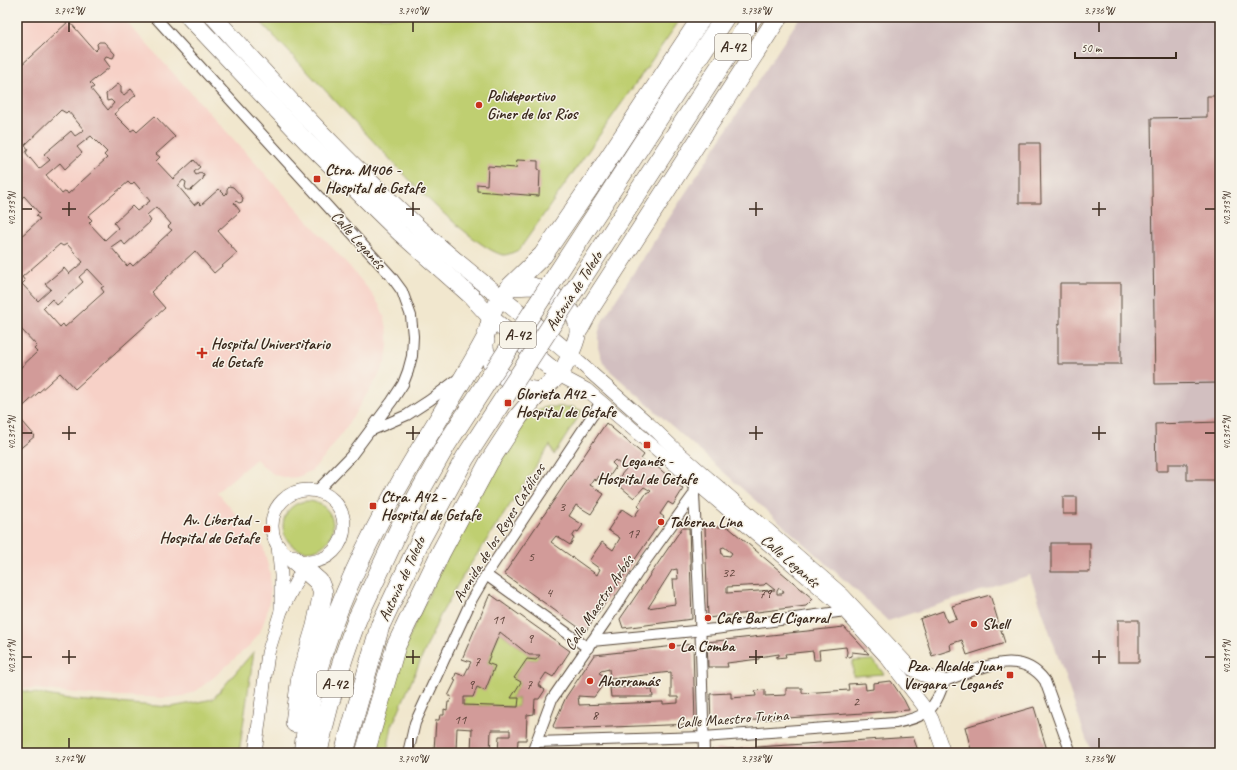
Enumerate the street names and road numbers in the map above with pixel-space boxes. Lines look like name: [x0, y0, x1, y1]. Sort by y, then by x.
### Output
road number: A-42: [715, 34, 751, 60]
street label: Calle Leganés: [327, 207, 390, 274]
street label: Autovía de Toledo: [541, 246, 608, 335]
road number: A-42: [500, 322, 536, 348]
street label: Avenida de los Reyes Católicos: [448, 459, 551, 606]
street label: Calle Leganés: [756, 530, 825, 593]
street label: Autovía de Toledo: [374, 532, 431, 624]
street label: Calle Maestro Arbós: [560, 550, 639, 654]
road number: A-42: [317, 671, 353, 697]
street label: Calle Maestro Turina: [675, 705, 790, 733]

